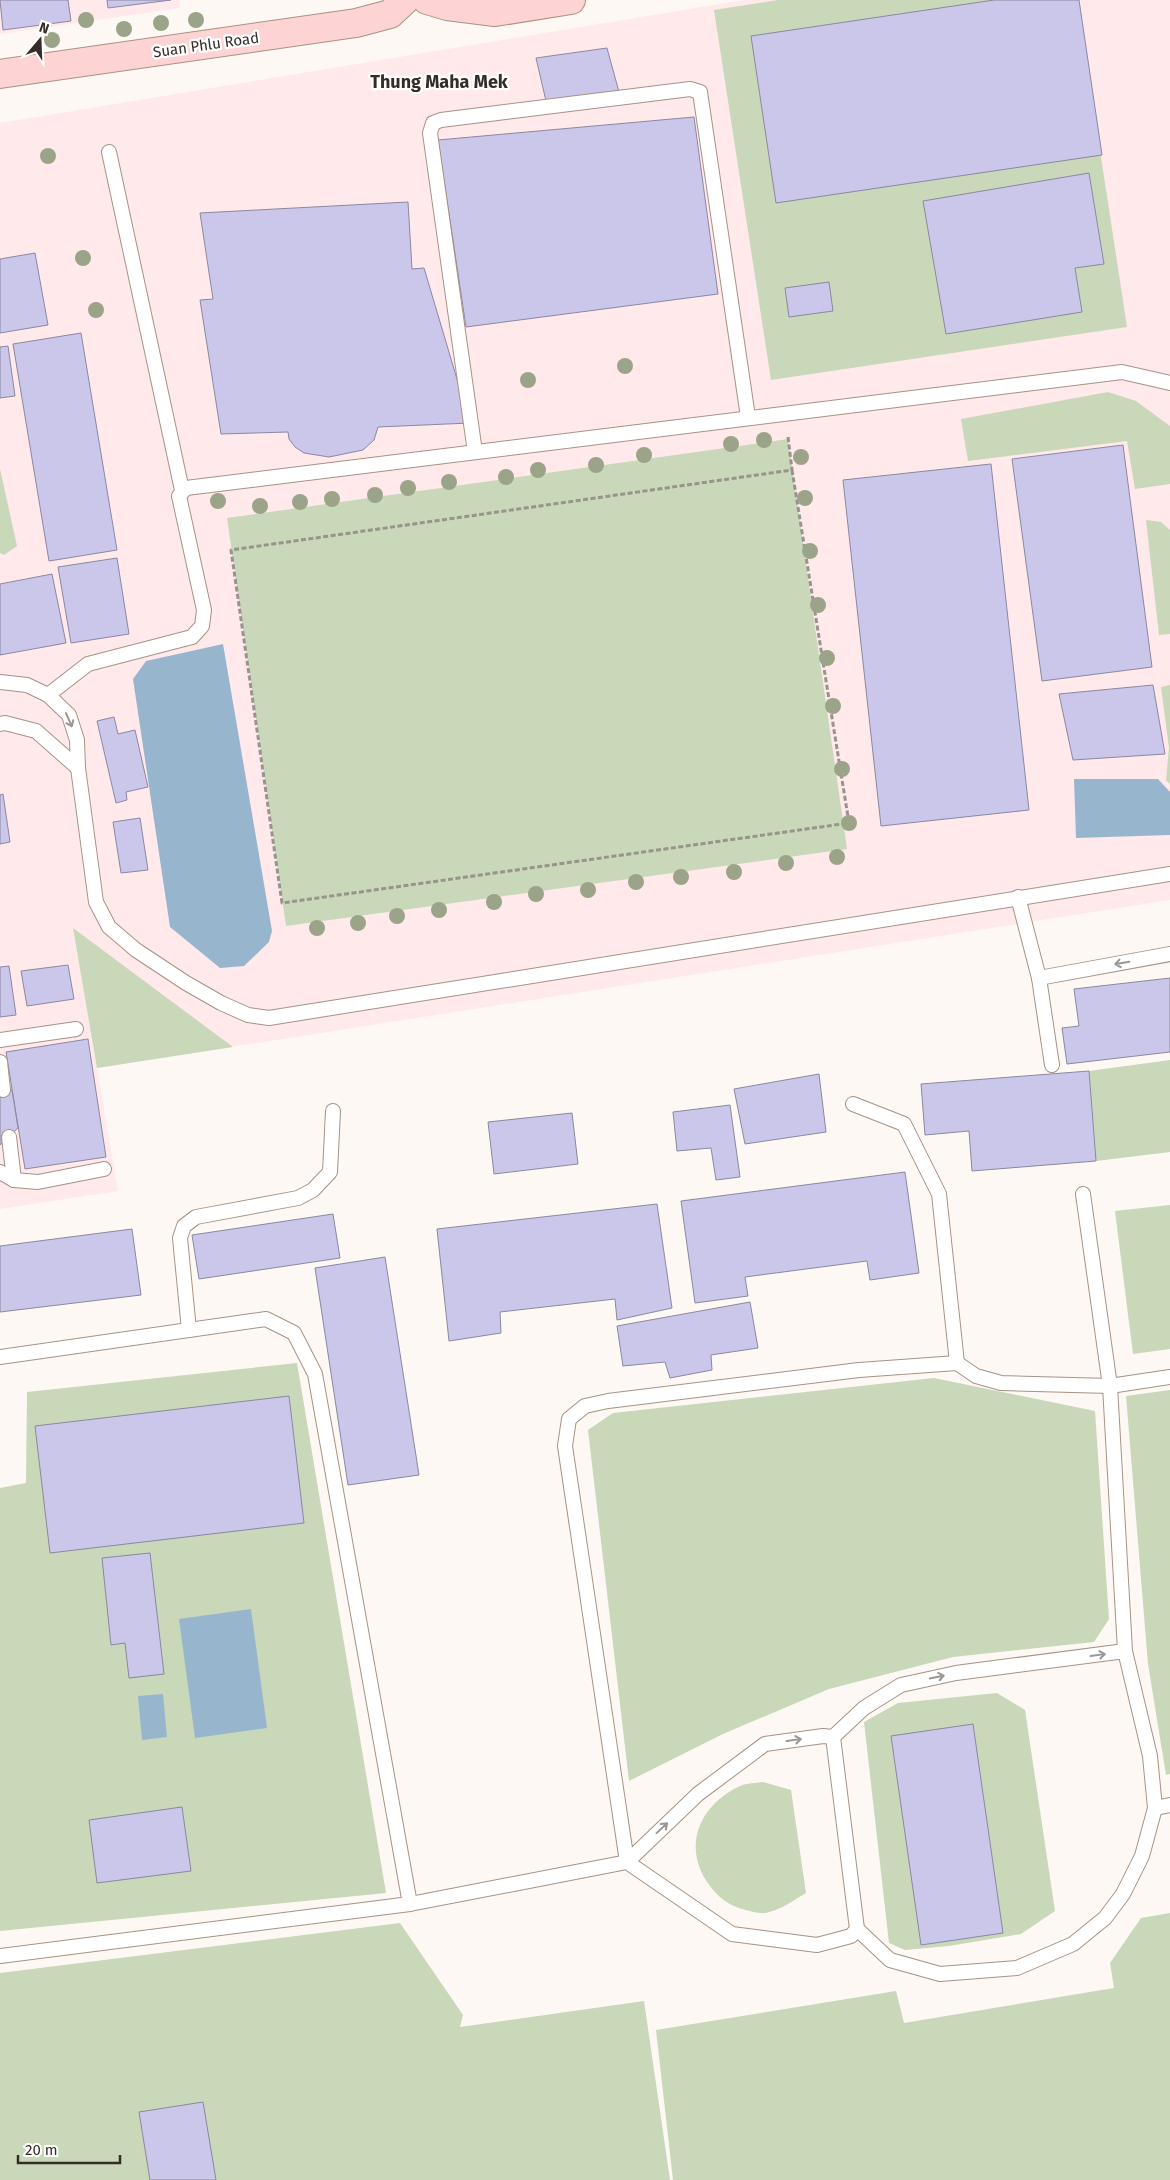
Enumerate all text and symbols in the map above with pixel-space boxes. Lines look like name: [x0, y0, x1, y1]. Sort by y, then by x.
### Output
north arrow: [15, 15, 65, 65]
text: N: [37, 19, 51, 38]
street label: Suan Phlu Road: [152, 29, 260, 61]
district label: Thung Maha Mek: [370, 71, 509, 93]
one-way arrow: [65, 712, 75, 727]
one-way arrow: [1114, 958, 1130, 968]
one-way arrow: [1089, 1650, 1105, 1660]
one-way arrow: [928, 1672, 944, 1681]
one-way arrow: [786, 1735, 802, 1745]
one-way arrow: [656, 1822, 669, 1834]
scale bar: [18, 2132, 120, 2164]
text: 20 m: [25, 2141, 58, 2159]

